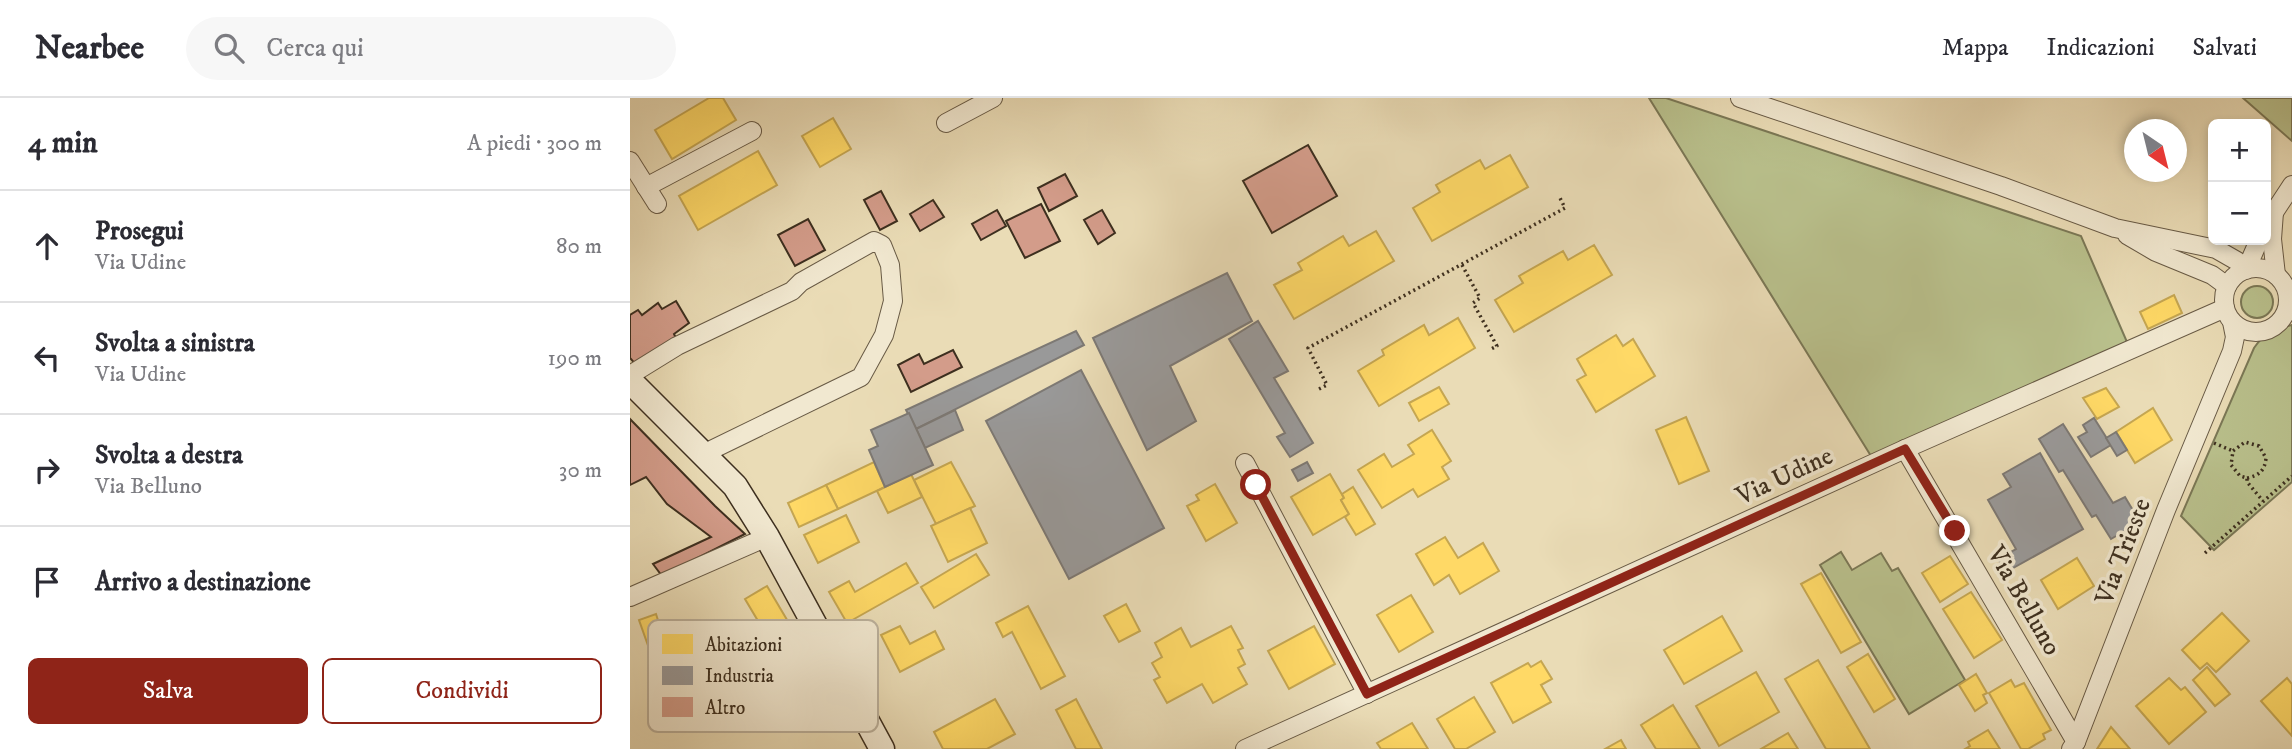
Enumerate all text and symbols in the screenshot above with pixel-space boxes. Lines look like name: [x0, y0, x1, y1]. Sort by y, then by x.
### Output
search box: [186, 17, 676, 80]
text: Nearbee: [35, 28, 144, 69]
icon: search: [210, 29, 248, 67]
text: Cerca qui: [266, 32, 364, 65]
text: Mappa: [1942, 33, 2009, 63]
text: Indicazioni: [2047, 33, 2155, 63]
text: Salvati: [2193, 33, 2257, 63]
north arrow: [2124, 119, 2187, 182]
map controls: [2208, 119, 2271, 245]
button: +: [2208, 119, 2271, 182]
text: 4 min: [28, 125, 98, 162]
text: A piedi · 300 m: [467, 129, 602, 158]
button: −: [2208, 182, 2271, 245]
text: Prosegui: [95, 215, 184, 248]
icon: ahead: [28, 227, 66, 265]
text: 80 m: [556, 232, 602, 261]
text: Via Udine: [95, 248, 186, 277]
text: Svolta a sinistra: [95, 327, 255, 360]
icon: left: [28, 339, 66, 377]
text: 190 m: [548, 344, 602, 373]
text: Via Udine: [95, 360, 186, 389]
text: Svolta a destra: [95, 439, 243, 472]
street label: Via Udine: [1730, 440, 1838, 514]
icon: right: [28, 451, 66, 489]
text: 30 m: [559, 456, 602, 485]
route start: [1240, 469, 1271, 500]
text: Via Belluno: [95, 472, 202, 501]
street label: Via Trieste: [2088, 494, 2159, 610]
route end: [1939, 515, 1970, 546]
street label: Via Belluno: [1979, 539, 2068, 661]
icon: arrive: [28, 563, 66, 601]
text: Arrivo a destinazione: [95, 566, 311, 599]
legend: [648, 620, 878, 732]
text: Abitazioni: [705, 634, 782, 657]
button: Salva: [28, 658, 308, 724]
button: Condividi: [322, 658, 602, 724]
text: Industria: [705, 665, 774, 688]
text: Altro: [705, 697, 745, 720]

